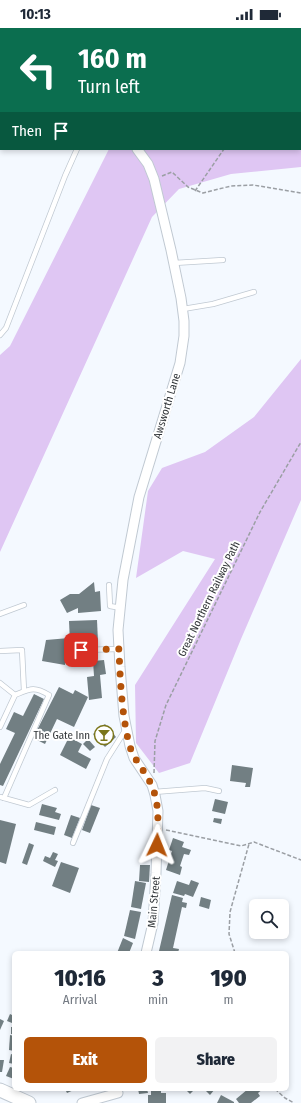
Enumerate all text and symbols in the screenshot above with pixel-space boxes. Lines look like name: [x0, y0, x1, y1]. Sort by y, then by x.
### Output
text: 10:13: [20, 5, 51, 23]
text: 160 m: [78, 42, 147, 75]
icon: left: [12, 44, 64, 96]
text: Turn left: [78, 76, 140, 98]
icon: arrive: [50, 120, 72, 142]
text: Then: [12, 122, 42, 140]
street label: Awsworth Lane: [151, 372, 183, 440]
street label: Great Northern Railway Path: [175, 539, 243, 659]
pin: [64, 633, 98, 667]
icon: arrive: [70, 639, 92, 661]
bar icon: The Gate Inn: [93, 724, 115, 746]
place label: The Gate Inn: [33, 729, 90, 742]
position arrow: [136, 824, 178, 866]
street label: Main Street: [145, 875, 163, 928]
map controls: [249, 899, 289, 939]
button: search: [249, 899, 289, 939]
text: 10:16: [54, 964, 106, 992]
text: 3: [152, 964, 164, 992]
text: 190: [210, 964, 247, 992]
text: Arrival: [63, 992, 97, 1007]
text: min: [148, 992, 168, 1007]
text: m: [224, 992, 234, 1007]
button: Exit: [24, 1037, 147, 1083]
button: Share: [155, 1037, 277, 1083]

